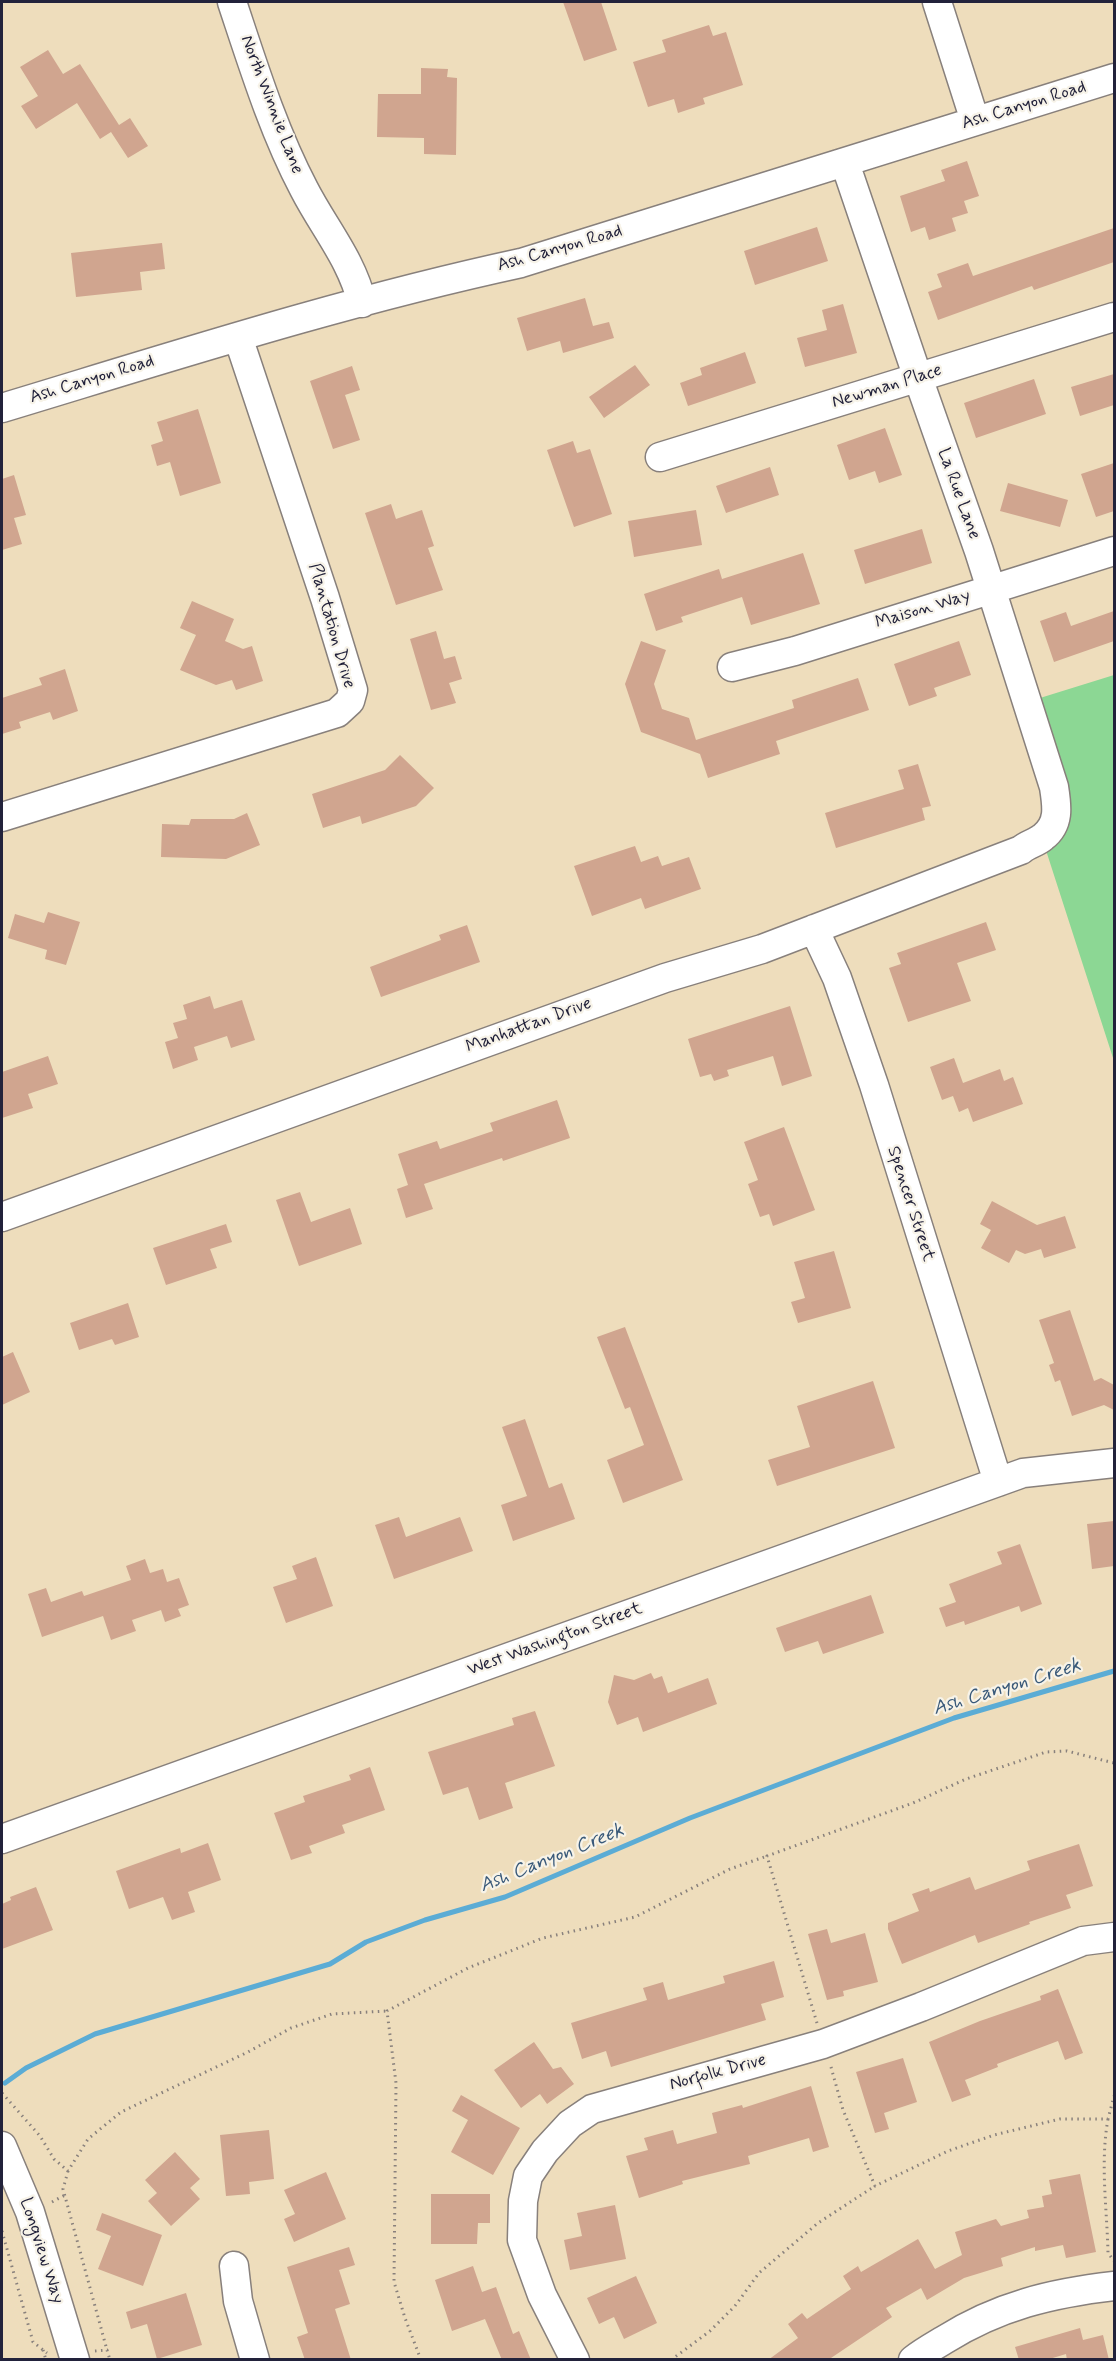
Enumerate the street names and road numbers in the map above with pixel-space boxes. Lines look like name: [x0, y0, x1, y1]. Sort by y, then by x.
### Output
street label: North Winnie Lane: [235, 33, 307, 177]
street label: Ash Canyon Road: [959, 77, 1089, 135]
street label: Ash Canyon Road: [495, 221, 625, 277]
street label: Ash Canyon Road: [27, 351, 157, 409]
street label: Newman Place: [829, 360, 945, 414]
street label: La Rue Lane: [932, 445, 984, 543]
street label: Plantation Drive: [303, 561, 359, 691]
street label: Maison Way: [873, 585, 973, 635]
street label: Manhattan Drive: [463, 993, 595, 1059]
street label: Spencer Street: [881, 1144, 939, 1264]
street label: West Washington Street: [465, 1598, 645, 1682]
street label: Norfolk Drive: [667, 2050, 769, 2096]
street label: Longview Way: [14, 2195, 68, 2307]

